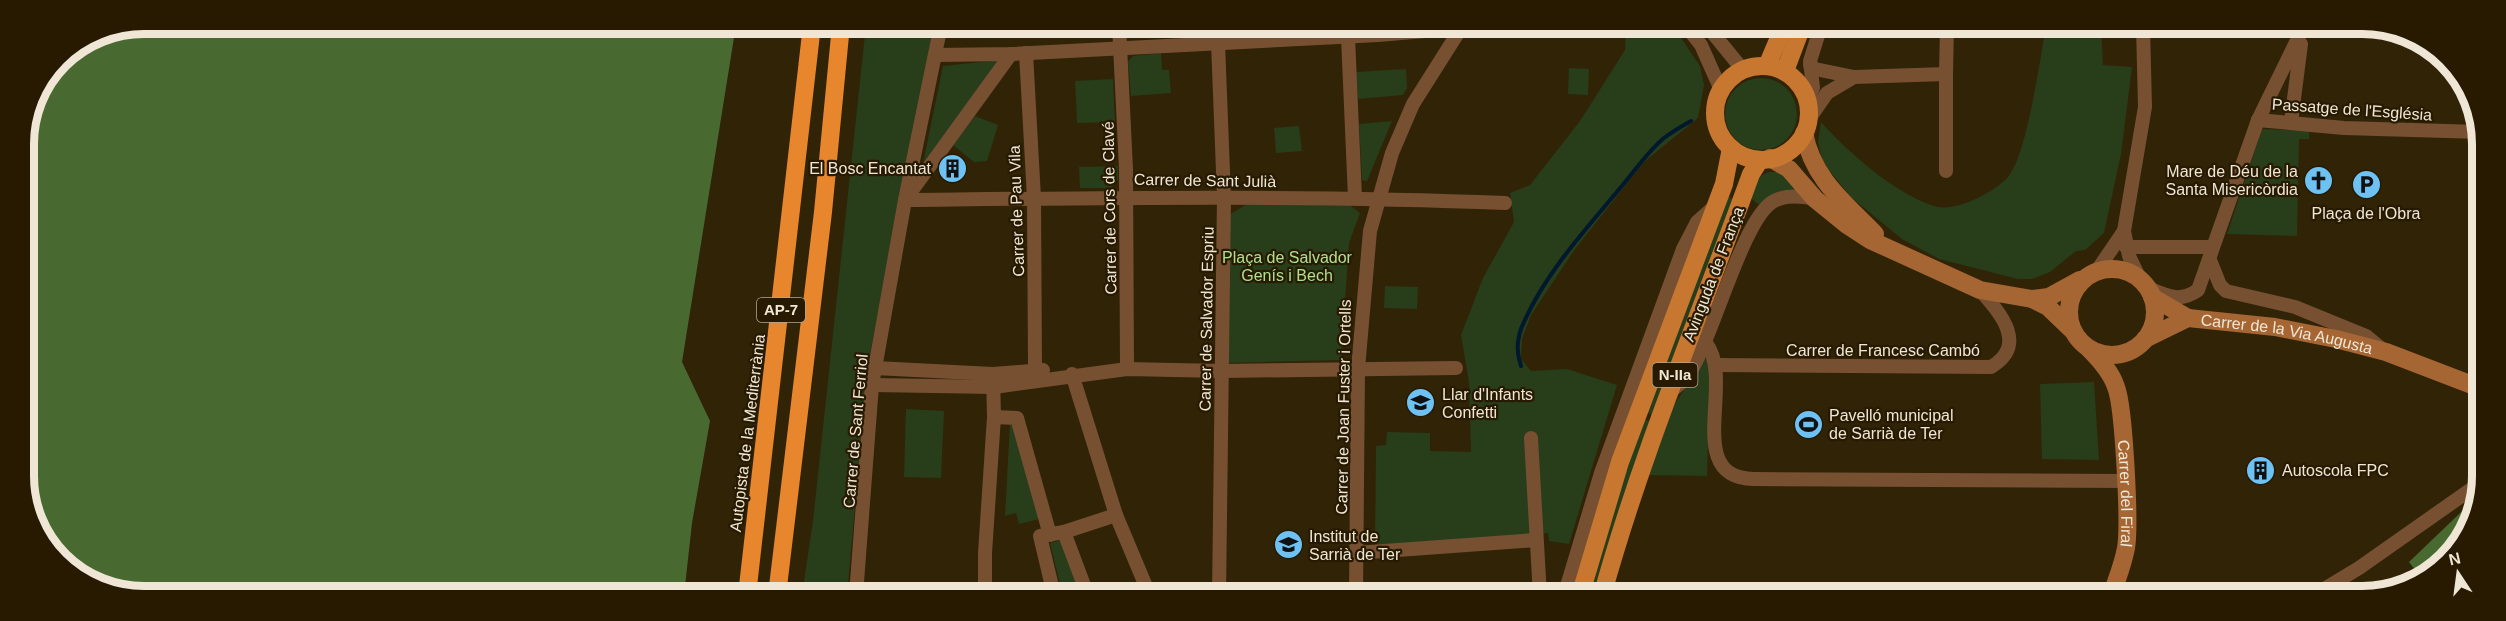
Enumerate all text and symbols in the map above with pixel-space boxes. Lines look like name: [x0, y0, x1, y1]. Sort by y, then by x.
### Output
street label: Passatge de l'Església: [2271, 95, 2433, 124]
street label: Carrer de Cors de Clavé: [1099, 121, 1120, 295]
street label: Carrer de Pau Vila: [1006, 145, 1027, 277]
building icon: El Bosc Encantat: [936, 152, 968, 184]
place label: El Bosc Encantat: [809, 160, 932, 177]
place label: Mare de Déu de la Santa Misericòrdia: [2166, 163, 2298, 198]
church icon: Mare de Déu de la Santa Misericòrdia: [2303, 164, 2335, 196]
parking icon: Plaça de l'Obra: [2350, 169, 2382, 201]
street label: Carrer de Sant Julià: [1134, 171, 1276, 190]
street label: Avinguda de França: [1680, 204, 1747, 344]
place label: Plaça de l'Obra: [2312, 205, 2421, 222]
street label: Carrer de Salvador Espriu: [1196, 226, 1217, 412]
park label: Plaça de Salvador Genís i Bech: [1222, 249, 1353, 284]
road number: AP-7: [757, 298, 805, 322]
street label: Carrer de Joan Fuster i Ortells: [1333, 299, 1354, 515]
street label: Carrer de la Via Augusta: [2200, 311, 2374, 357]
street label: Autopista de la Mediterrània: [727, 333, 768, 533]
street label: Carrer de Francesc Cambó: [1786, 342, 1980, 359]
street label: Carrer de Sant Ferriol: [840, 353, 871, 509]
road number: N-IIa: [1652, 363, 1698, 387]
place label: Llar d'Infants Confetti: [1442, 386, 1533, 421]
school or university icon: Llar d'Infants Confetti: [1405, 387, 1437, 419]
place label: Pavelló municipal de Sarrià de Ter: [1829, 407, 1954, 442]
sports icon: Pavelló municipal de Sarrià de Ter: [1792, 408, 1824, 440]
street label: Carrer del Firal: [2115, 439, 2135, 548]
building icon: Autoscola FPC: [2245, 454, 2277, 486]
place label: Autoscola FPC: [2282, 462, 2389, 479]
place label: Institut de Sarrià de Ter: [1309, 528, 1401, 563]
school or university icon: Institut de Sarrià de Ter: [1272, 529, 1304, 561]
north arrow: [2428, 543, 2488, 603]
text: N: [2447, 549, 2462, 568]

